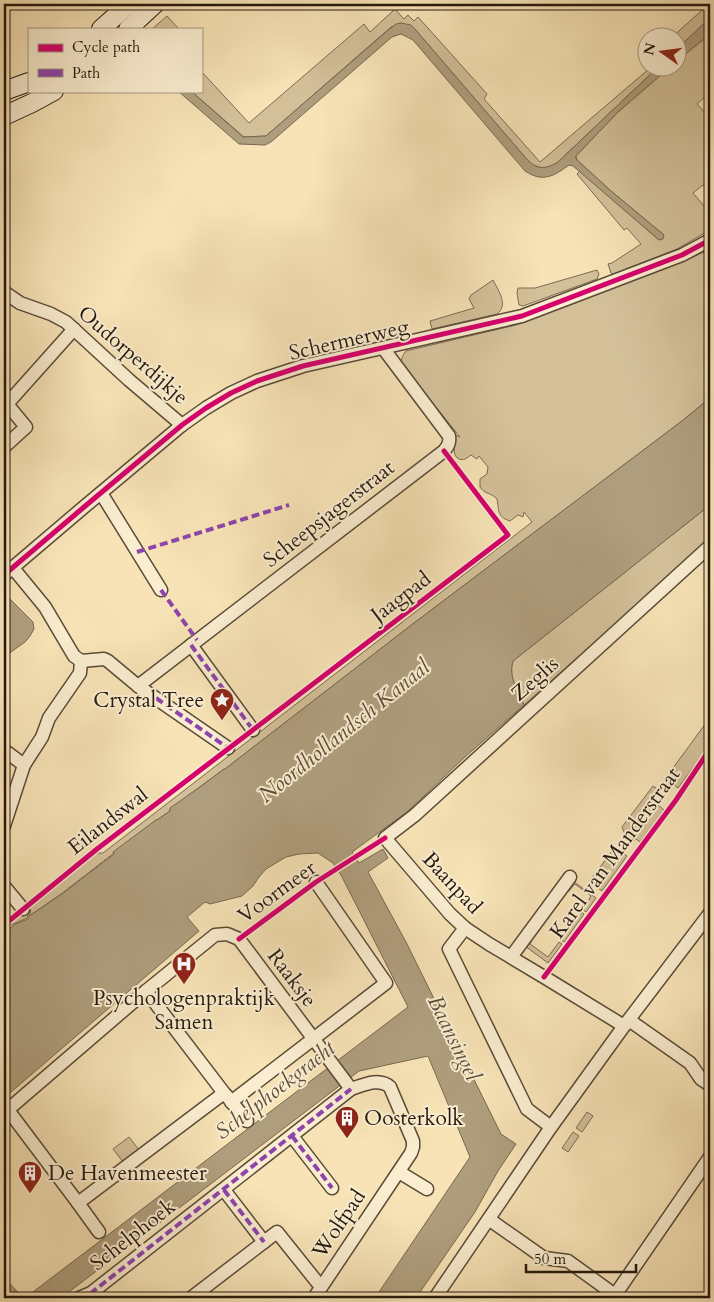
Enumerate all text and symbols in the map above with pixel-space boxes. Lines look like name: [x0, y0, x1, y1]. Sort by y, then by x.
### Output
legend: [28, 28, 202, 92]
north arrow: [636, 28, 686, 78]
text: Cycle path: [72, 37, 141, 57]
text: N: [639, 41, 661, 57]
text: Path: [72, 63, 101, 83]
street label: Oudorperdijkje: [71, 299, 195, 411]
street label: Schermerweg: [286, 312, 412, 368]
street label: Scheepsjagerstraat: [257, 453, 401, 574]
street label: Jaagpad: [363, 565, 437, 631]
street label: Zeglis: [505, 650, 565, 708]
water label: Noordhollandsch Kanaal: [252, 652, 437, 810]
place label: Crystal Tree: [93, 686, 204, 715]
place icon: Crystal Tree: [209, 687, 235, 721]
street label: Karel van Manderstraat: [543, 761, 687, 945]
street label: Eilandswal: [62, 780, 154, 862]
street label: Baanpad: [416, 845, 488, 921]
street label: Voormeer: [232, 854, 322, 930]
street label: Raaksje: [260, 943, 324, 1013]
hospital icon: Psychologenpraktijk Samen: [171, 951, 197, 985]
place label: Psychologenpraktijk Samen: [93, 984, 276, 1037]
water label: Baansingel: [420, 990, 488, 1087]
water label: Schelphoekgracht: [209, 1033, 342, 1146]
place label: Oosterkolk: [364, 1104, 464, 1133]
building icon: Oosterkolk: [334, 1105, 360, 1139]
place label: De Havenmeester: [48, 1159, 207, 1188]
building icon: De Havenmeester: [17, 1160, 43, 1194]
street label: Wolfpad: [305, 1184, 373, 1265]
street label: Schelphoek: [84, 1192, 182, 1278]
scale bar: [526, 1242, 636, 1274]
text: 50 m: [534, 1249, 566, 1269]

